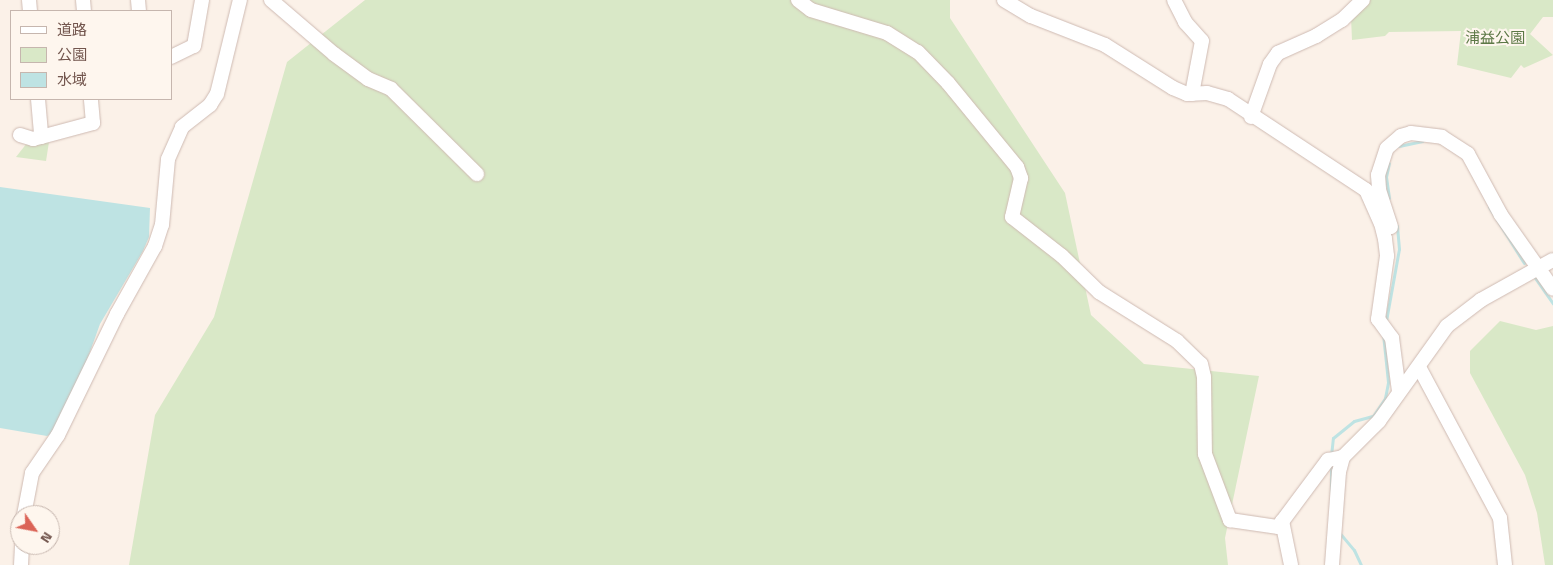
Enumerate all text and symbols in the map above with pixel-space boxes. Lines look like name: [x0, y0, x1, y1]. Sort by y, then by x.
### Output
legend: [10, 10, 172, 100]
text: 道路: [57, 18, 87, 41]
park label: 浦益公園: [1465, 29, 1525, 47]
text: 公園: [57, 43, 87, 66]
text: 水域: [57, 68, 87, 91]
north arrow: [10, 505, 60, 555]
text: N: [36, 528, 59, 548]

